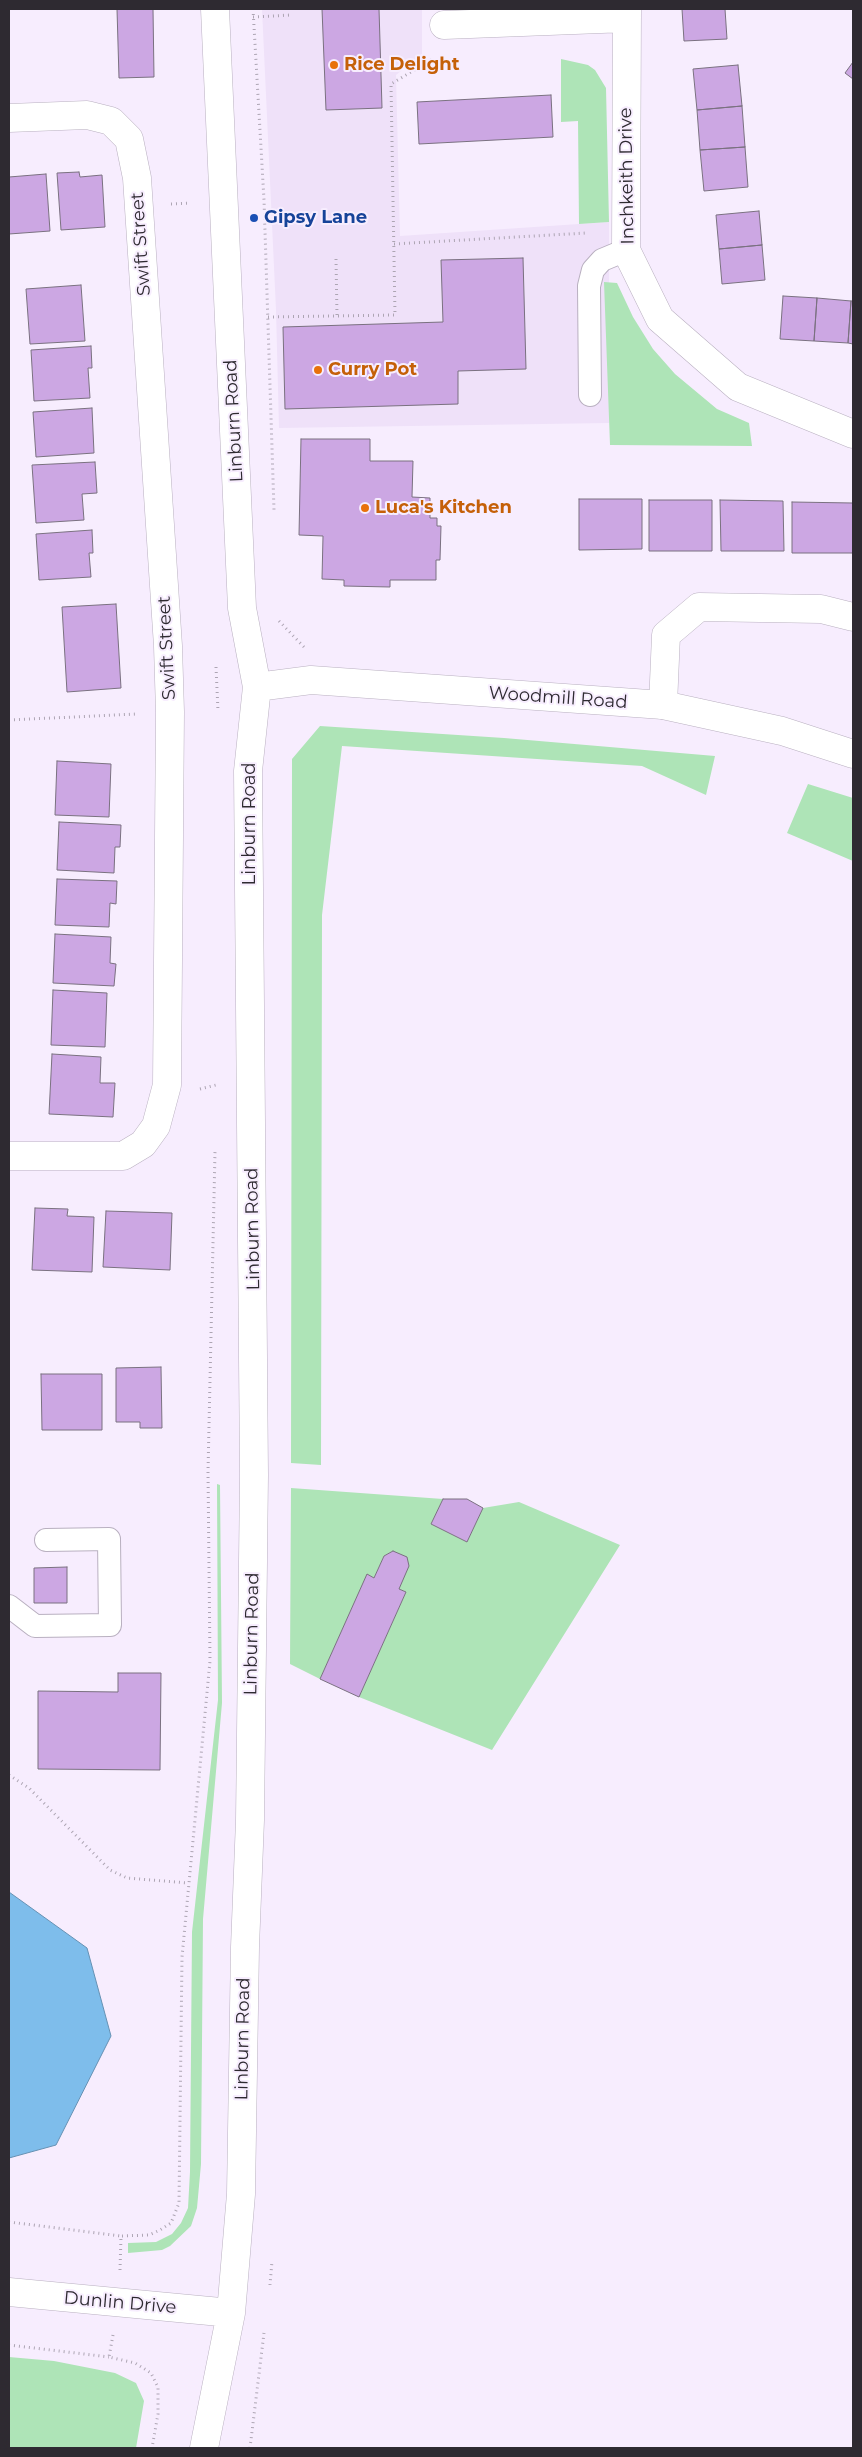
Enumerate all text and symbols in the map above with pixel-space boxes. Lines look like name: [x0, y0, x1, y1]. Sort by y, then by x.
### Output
place label: Rice Delight: [344, 54, 460, 76]
marker: Rice Delight: [328, 59, 340, 71]
street label: Inchkeith Drive: [615, 107, 639, 245]
street label: Swift Street: [127, 191, 155, 297]
place label: Gipsy Lane: [264, 207, 367, 229]
marker: Gipsy Lane: [248, 212, 260, 224]
street label: Linburn Road: [220, 359, 248, 483]
place label: Curry Pot: [328, 359, 417, 381]
marker: Curry Pot: [312, 364, 324, 376]
place label: Luca's Kitchen: [375, 497, 512, 519]
marker: Luca's Kitchen: [359, 502, 371, 514]
street label: Swift Street: [153, 595, 181, 701]
street label: Woodmill Road: [488, 682, 628, 714]
street label: Linburn Road: [239, 763, 261, 885]
street label: Linburn Road: [241, 1167, 265, 1291]
street label: Linburn Road: [240, 1572, 264, 1696]
street label: Linburn Road: [231, 1977, 255, 2101]
street label: Dunlin Drive: [63, 2287, 177, 2319]

